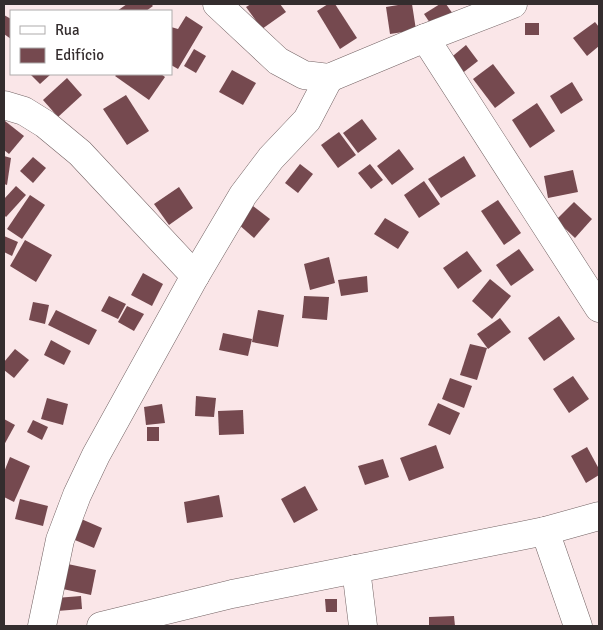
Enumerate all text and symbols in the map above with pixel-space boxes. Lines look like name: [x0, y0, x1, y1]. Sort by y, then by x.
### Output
legend: [10, 10, 172, 75]
text: Rua: [55, 21, 80, 39]
text: Edifício: [55, 46, 104, 64]

